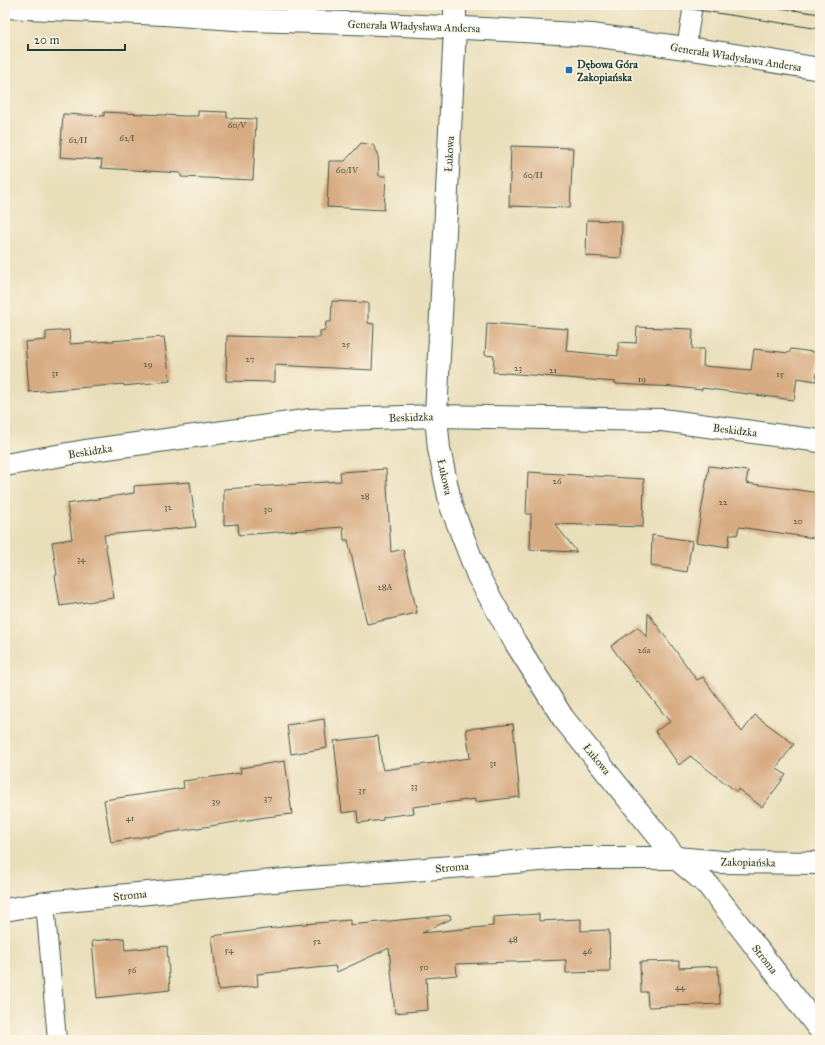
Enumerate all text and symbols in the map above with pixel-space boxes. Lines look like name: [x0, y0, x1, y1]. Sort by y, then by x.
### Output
street label: Generała Władysława Andersa: [347, 18, 481, 35]
scale bar: [28, 26, 125, 52]
text: 20 m: [34, 33, 60, 47]
street label: Generała Władysława Andersa: [669, 41, 803, 74]
place label: Dębowa Góra Zakopiańska: [577, 58, 638, 85]
marker: Dębowa Góra Zakopiańska: [564, 65, 574, 75]
house number: 60/V: [228, 119, 247, 130]
house number: 62/I: [119, 132, 135, 143]
house number: 62/II: [68, 134, 88, 145]
street label: Łukowa: [442, 135, 457, 173]
house number: 60/IV: [336, 164, 359, 175]
house number: 60/II: [523, 169, 543, 180]
house number: 25: [342, 338, 351, 349]
house number: 27: [246, 353, 255, 364]
house number: 29: [143, 358, 153, 369]
house number: 23: [514, 362, 522, 373]
house number: 21: [549, 364, 557, 375]
house number: 31: [51, 367, 59, 378]
house number: 15: [776, 368, 785, 379]
house number: 19: [638, 373, 646, 384]
street label: Beskidzka: [389, 410, 434, 425]
street label: Beskidzka: [712, 421, 758, 440]
street label: Beskidzka: [67, 442, 113, 461]
street label: Łukowa: [434, 458, 455, 497]
house number: 26: [552, 475, 562, 486]
house number: 28: [360, 490, 370, 501]
house number: 22: [719, 496, 728, 507]
house number: 32: [164, 501, 173, 512]
house number: 30: [264, 503, 272, 514]
house number: 20: [793, 515, 803, 526]
house number: 34: [77, 553, 86, 564]
house number: 28A: [377, 581, 393, 592]
house number: 26a: [638, 644, 651, 655]
street label: Łukowa: [580, 741, 613, 778]
house number: 31: [489, 757, 497, 768]
house number: 33: [410, 780, 418, 791]
house number: 35: [358, 784, 367, 795]
house number: 37: [264, 792, 272, 803]
house number: 39: [212, 795, 220, 806]
house number: 41: [126, 812, 135, 823]
street label: Zakopiańska: [720, 856, 776, 869]
street label: Stroma: [435, 860, 470, 875]
street label: Stroma: [113, 887, 148, 904]
house number: 48: [508, 933, 518, 944]
house number: 52: [313, 935, 322, 946]
street label: Stroma: [749, 942, 780, 977]
house number: 54: [225, 944, 234, 955]
house number: 46: [582, 945, 592, 956]
house number: 50: [419, 961, 429, 972]
house number: 56: [128, 964, 137, 975]
house number: 44: [675, 981, 686, 992]

